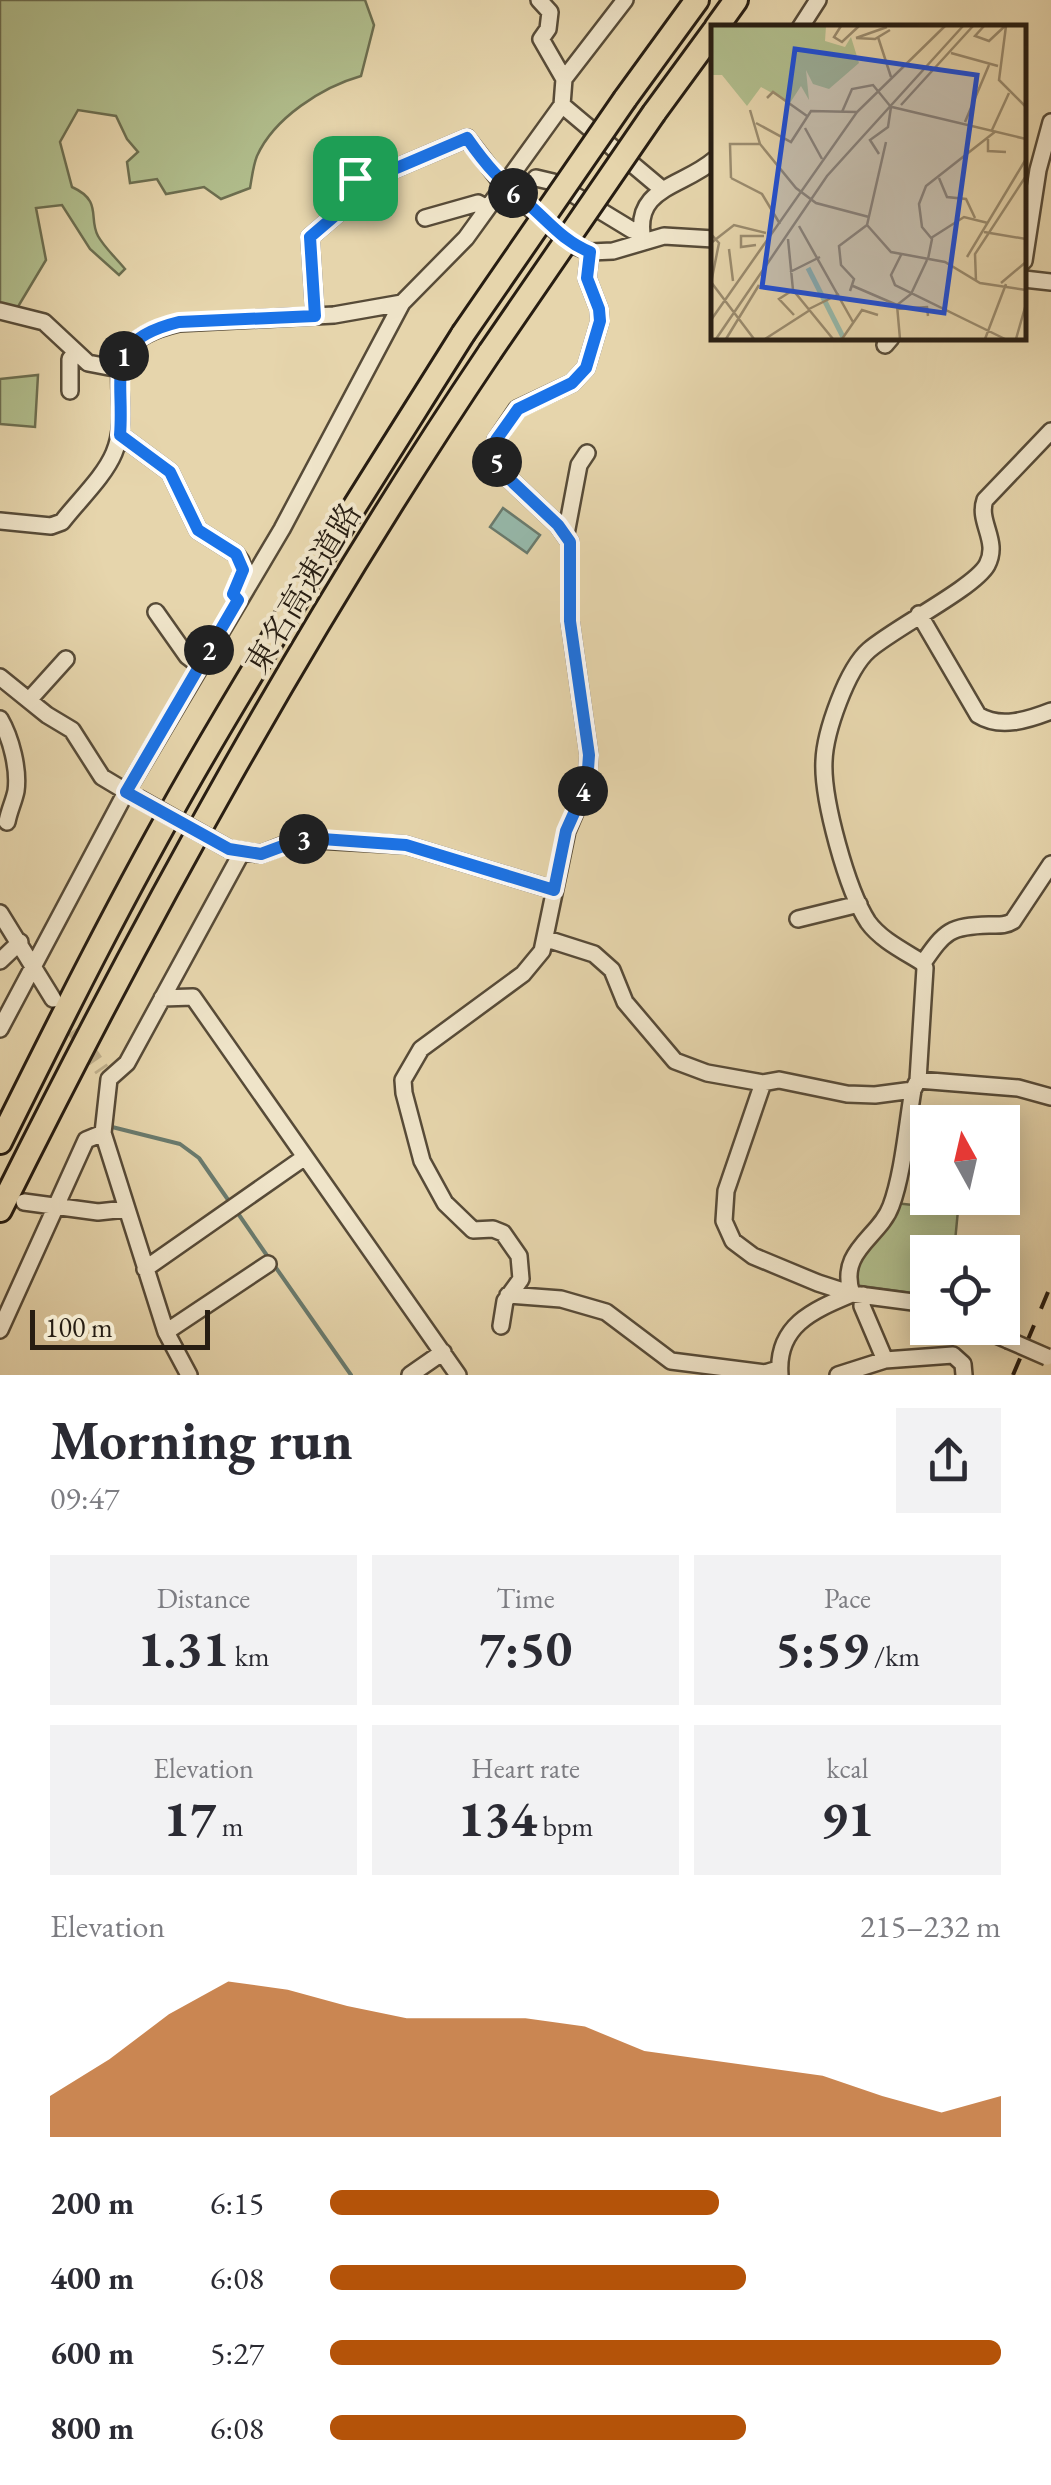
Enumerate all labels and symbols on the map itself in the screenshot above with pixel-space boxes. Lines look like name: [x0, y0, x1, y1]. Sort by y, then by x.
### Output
inset map: [711, 25, 1026, 340]
pin: [313, 136, 398, 221]
pin: 6: [488, 168, 538, 218]
pin: 1: [99, 331, 149, 381]
pin: 5: [472, 437, 522, 487]
street label: 東名高速道路: [236, 495, 370, 681]
pin: 2: [184, 625, 234, 675]
pin: 4: [558, 766, 608, 816]
pin: 3: [279, 814, 329, 864]
north arrow: [910, 1105, 1020, 1215]
scale bar: [30, 1305, 210, 1350]

